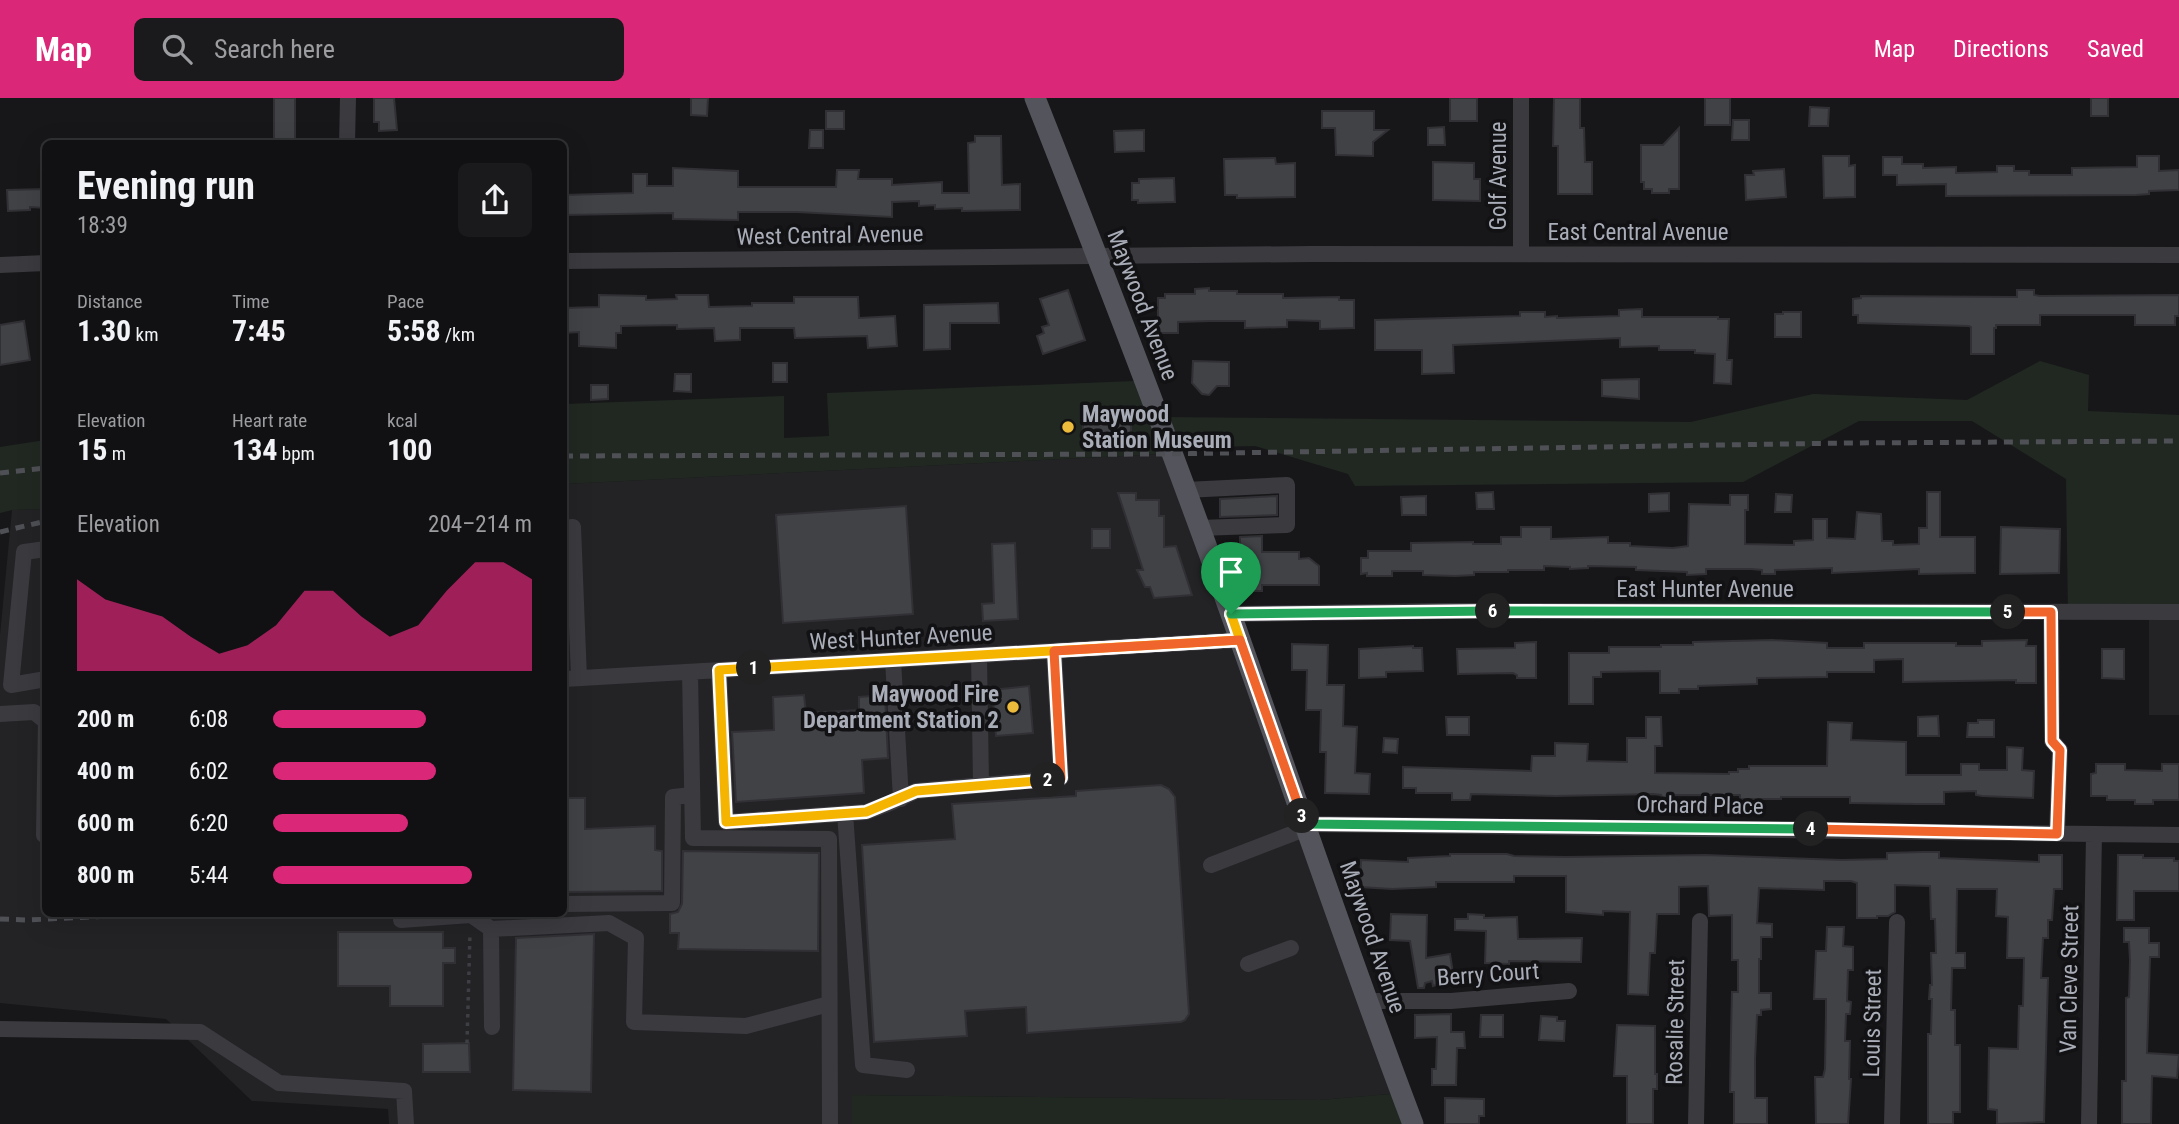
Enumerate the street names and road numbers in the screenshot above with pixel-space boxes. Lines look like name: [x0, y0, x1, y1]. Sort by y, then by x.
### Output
street label: Golf Avenue: [1485, 121, 1512, 231]
street label: East Central Avenue: [1547, 219, 1729, 246]
street label: West Central Avenue: [736, 220, 924, 251]
street label: Maywood Avenue: [1101, 226, 1184, 384]
street label: East Hunter Avenue: [1616, 576, 1794, 603]
street label: West Hunter Avenue: [809, 619, 993, 656]
street label: Orchard Place: [1636, 791, 1764, 820]
street label: Maywood Avenue: [1334, 858, 1411, 1017]
street label: Van Cleve Street: [2055, 905, 2084, 1053]
street label: Berry Court: [1436, 957, 1540, 992]
street label: Rosalie Street: [1661, 959, 1690, 1085]
street label: Louis Street: [1858, 969, 1887, 1078]

